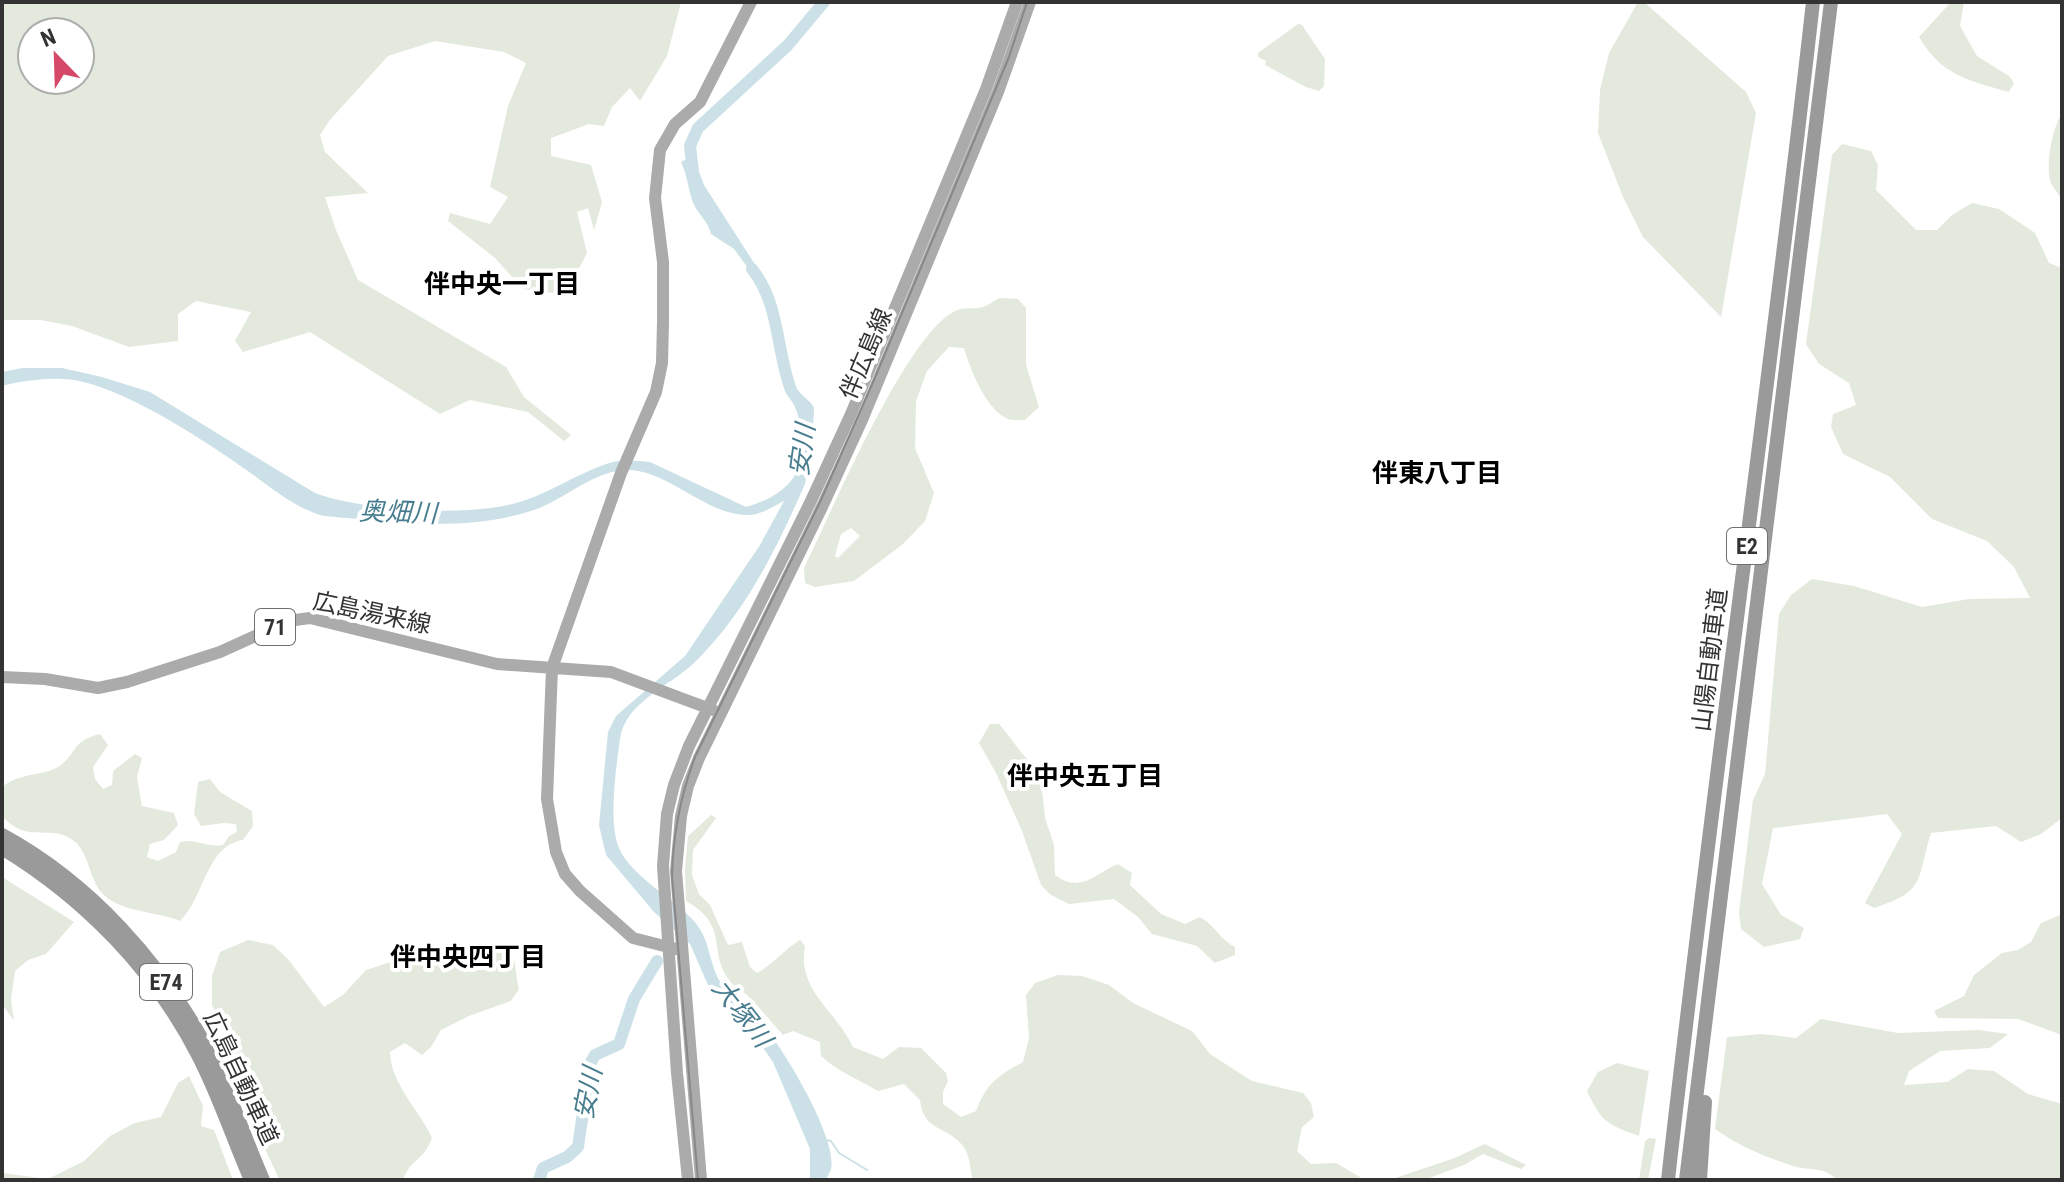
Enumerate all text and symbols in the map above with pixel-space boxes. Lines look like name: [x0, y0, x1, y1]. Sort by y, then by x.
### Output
north arrow: [16, 16, 96, 96]
text: N: [37, 24, 59, 52]
district label: 伴中央一丁目: [424, 269, 580, 299]
street label: 伴広島線: [834, 304, 898, 404]
water label: 安川: [784, 419, 821, 478]
district label: 伴東八丁目: [1372, 458, 1502, 488]
water label: 奥畑川: [358, 496, 440, 528]
road number: E2: [1727, 528, 1767, 564]
street label: 広島湯来線: [310, 587, 434, 639]
street label: 山陽自動車道: [1687, 587, 1733, 733]
road number: 71: [255, 609, 295, 645]
district label: 伴中央五丁目: [1007, 761, 1163, 791]
district label: 伴中央四丁目: [390, 942, 546, 972]
road number: E74: [140, 964, 192, 1000]
water label: 大塚川: [706, 973, 780, 1055]
street label: 広島自動車道: [198, 1007, 284, 1149]
water label: 安川: [568, 1062, 608, 1121]

